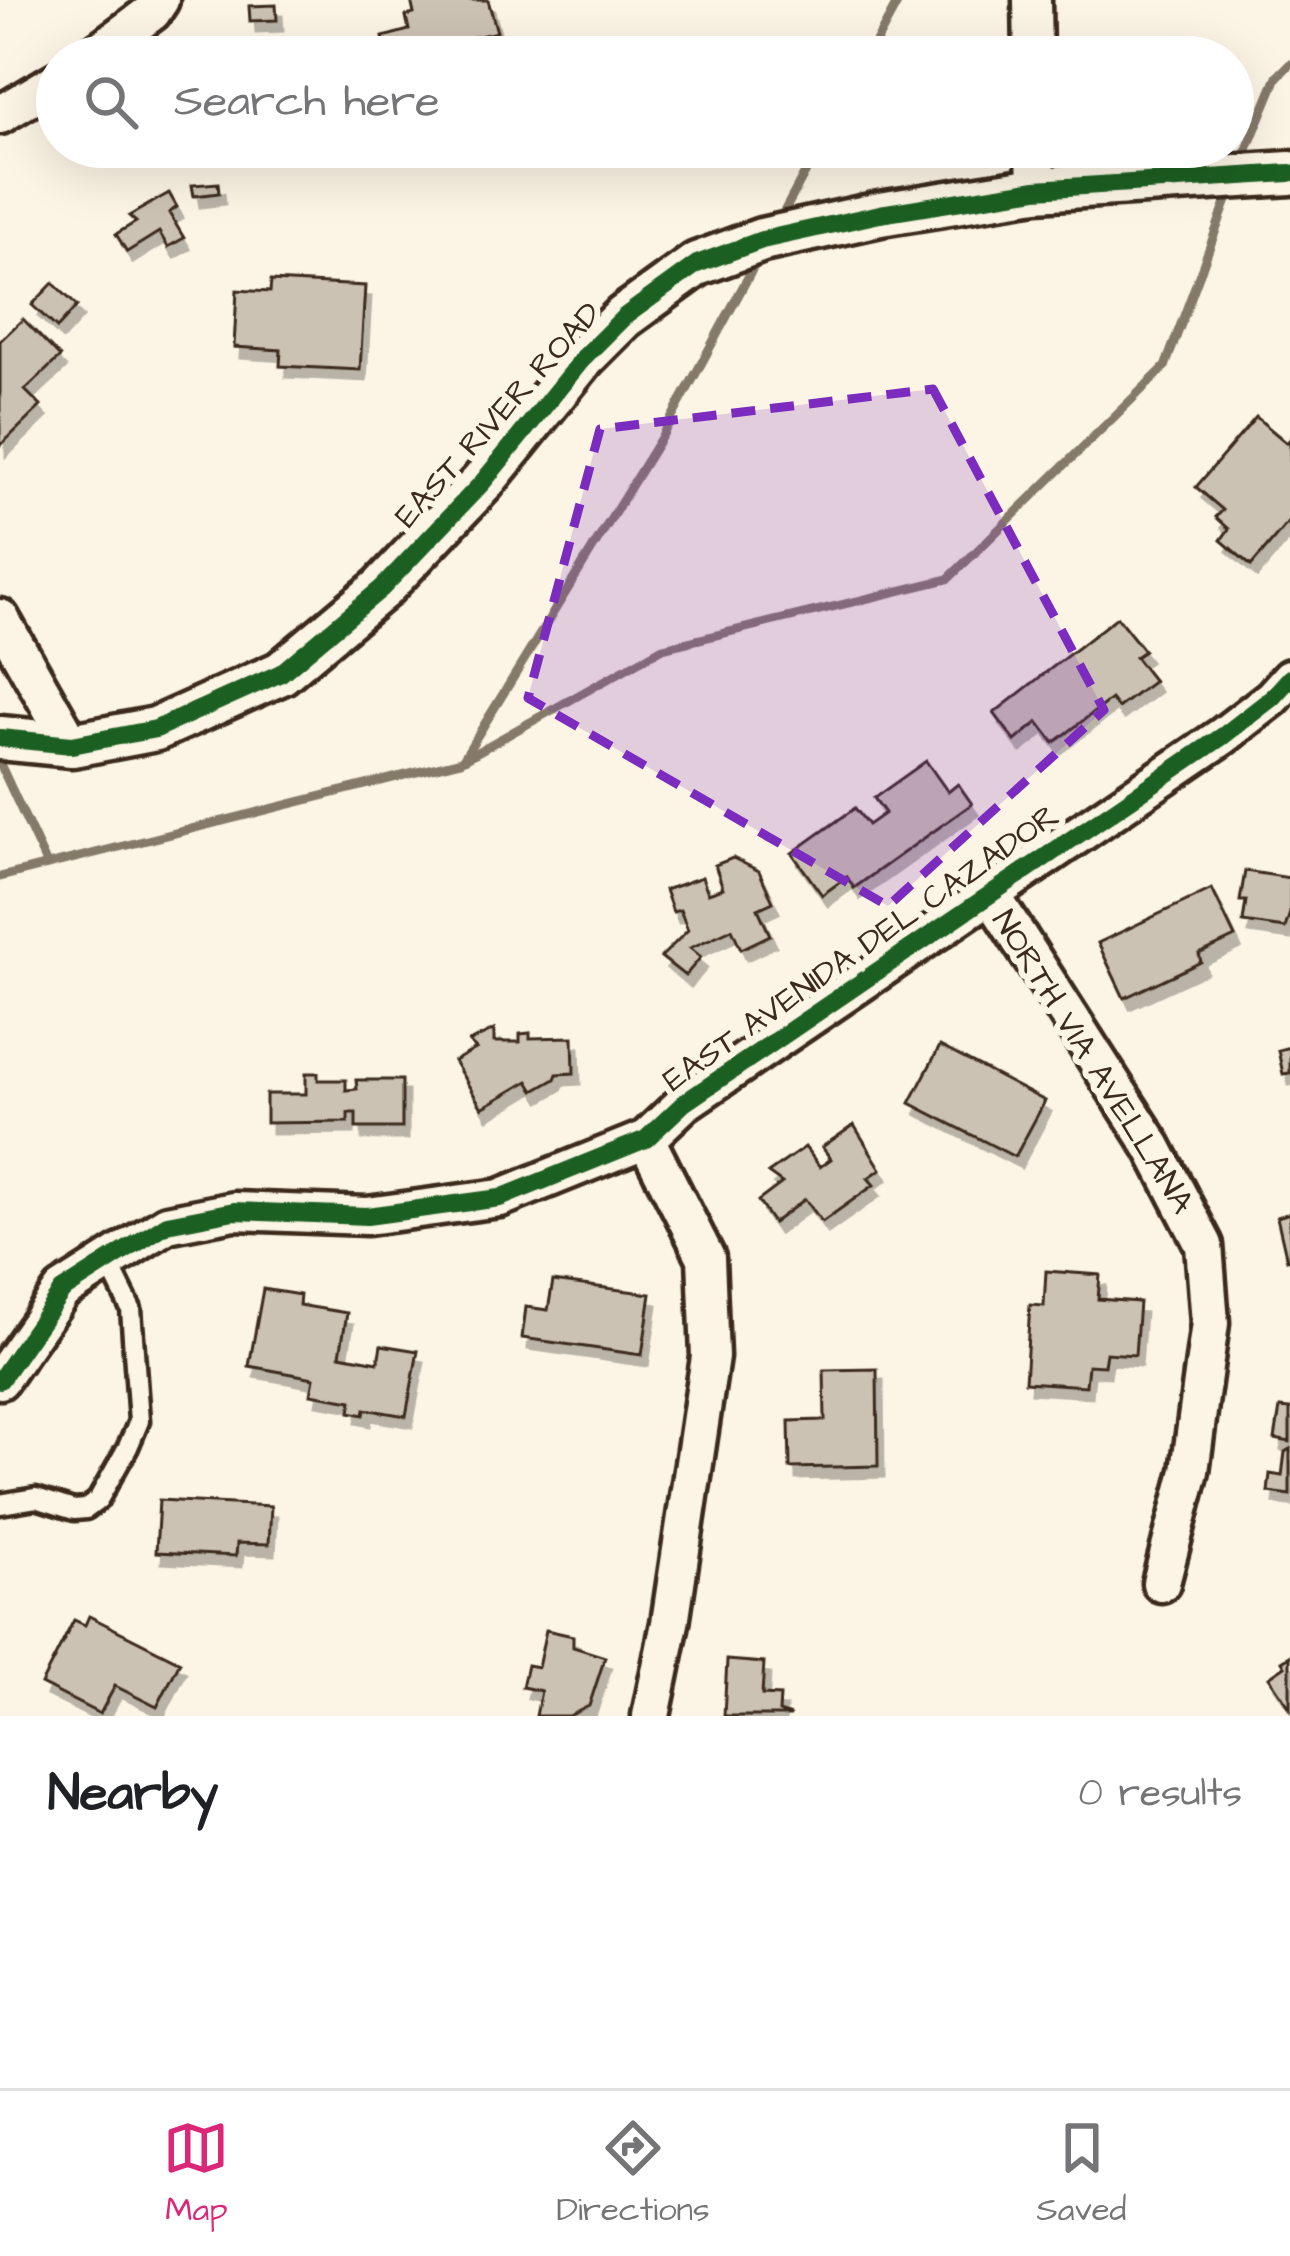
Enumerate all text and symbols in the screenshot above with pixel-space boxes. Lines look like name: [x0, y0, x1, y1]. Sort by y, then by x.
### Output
search box: [36, 36, 1254, 168]
icon: search: [78, 69, 144, 135]
text: Search here: [174, 71, 440, 133]
street label: EAST RIVER ROAD: [384, 292, 612, 538]
street label: EAST AVENIDA DEL CAZADOR: [654, 793, 1068, 1103]
street label: NORTH VIA AVELLANA: [981, 901, 1205, 1223]
text: Nearby: [48, 1759, 218, 1830]
text: 0 results: [1078, 1767, 1242, 1821]
tab: Map: [163, 2115, 229, 2233]
tab: Directions: [556, 2115, 710, 2233]
tab: Saved: [1037, 2115, 1127, 2233]

